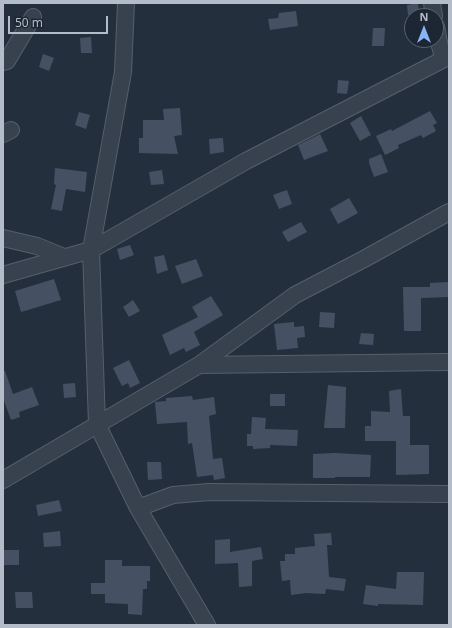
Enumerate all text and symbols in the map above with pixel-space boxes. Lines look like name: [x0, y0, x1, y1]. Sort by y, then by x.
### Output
scale bar: [10, 8, 110, 34]
north arrow: [404, 8, 444, 48]
text: N: [420, 9, 428, 24]
text: 50 m: [15, 14, 43, 31]

